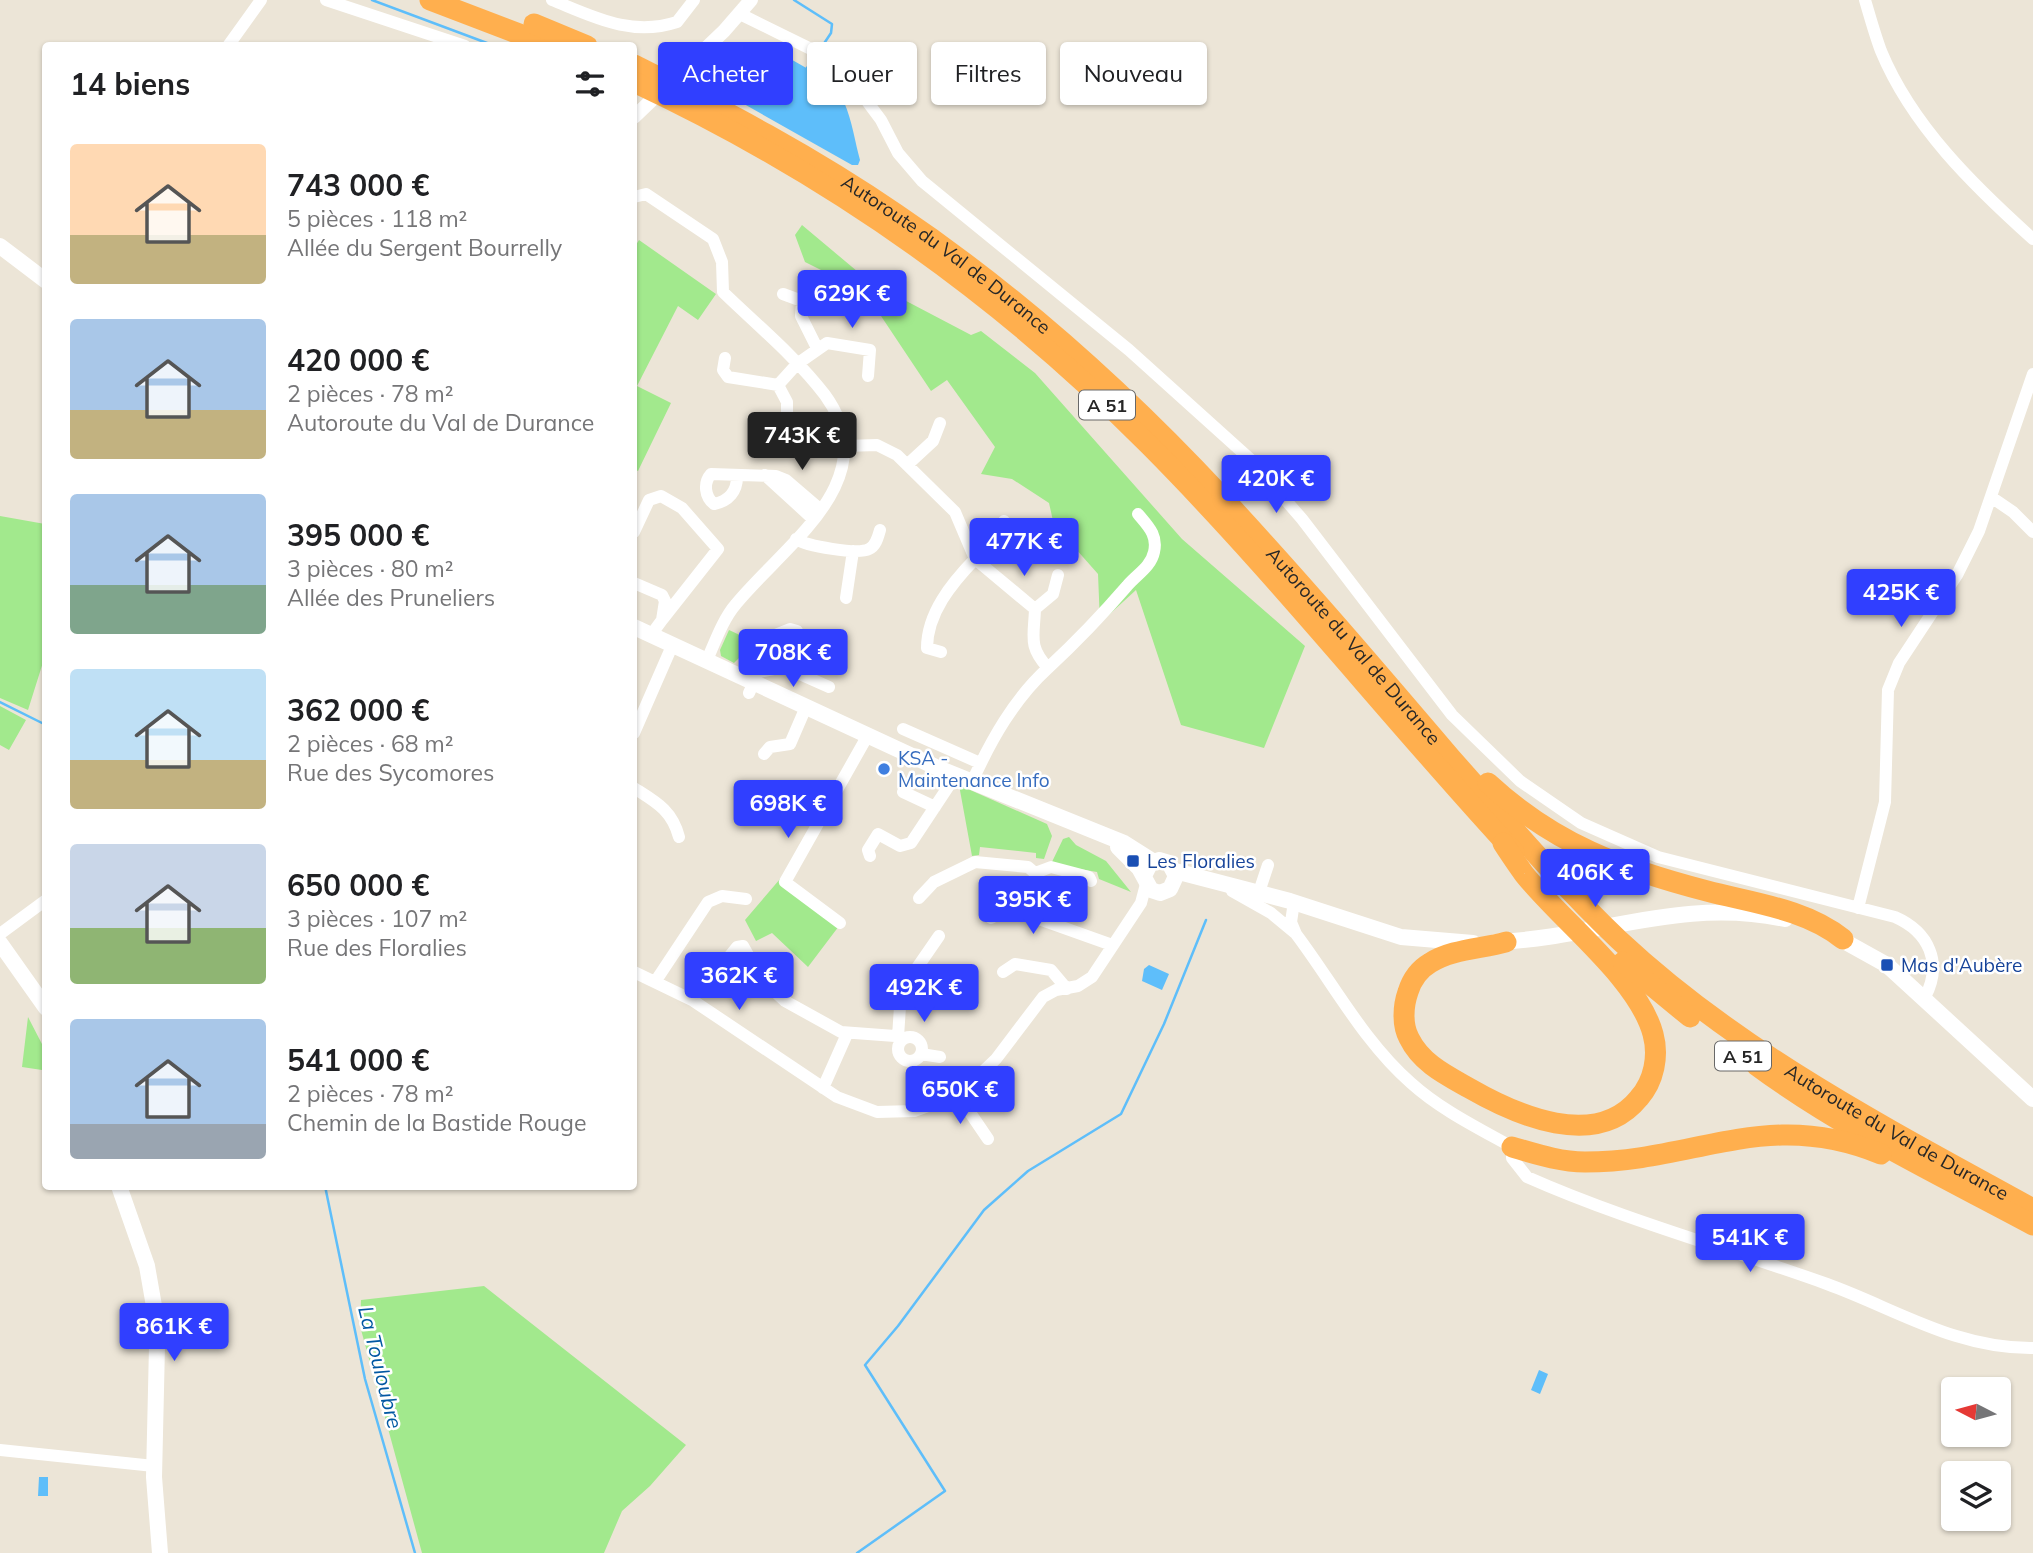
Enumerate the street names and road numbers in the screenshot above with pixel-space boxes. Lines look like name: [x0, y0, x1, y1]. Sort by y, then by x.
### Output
street label: Autoroute du Val de Durance: [837, 170, 1056, 339]
road number: A 51: [1079, 390, 1135, 419]
street label: Autoroute du Val de Durance: [1261, 542, 1446, 750]
road number: A 51: [1715, 1042, 1771, 1070]
street label: Autoroute du Val de Durance: [1781, 1058, 2013, 1205]

